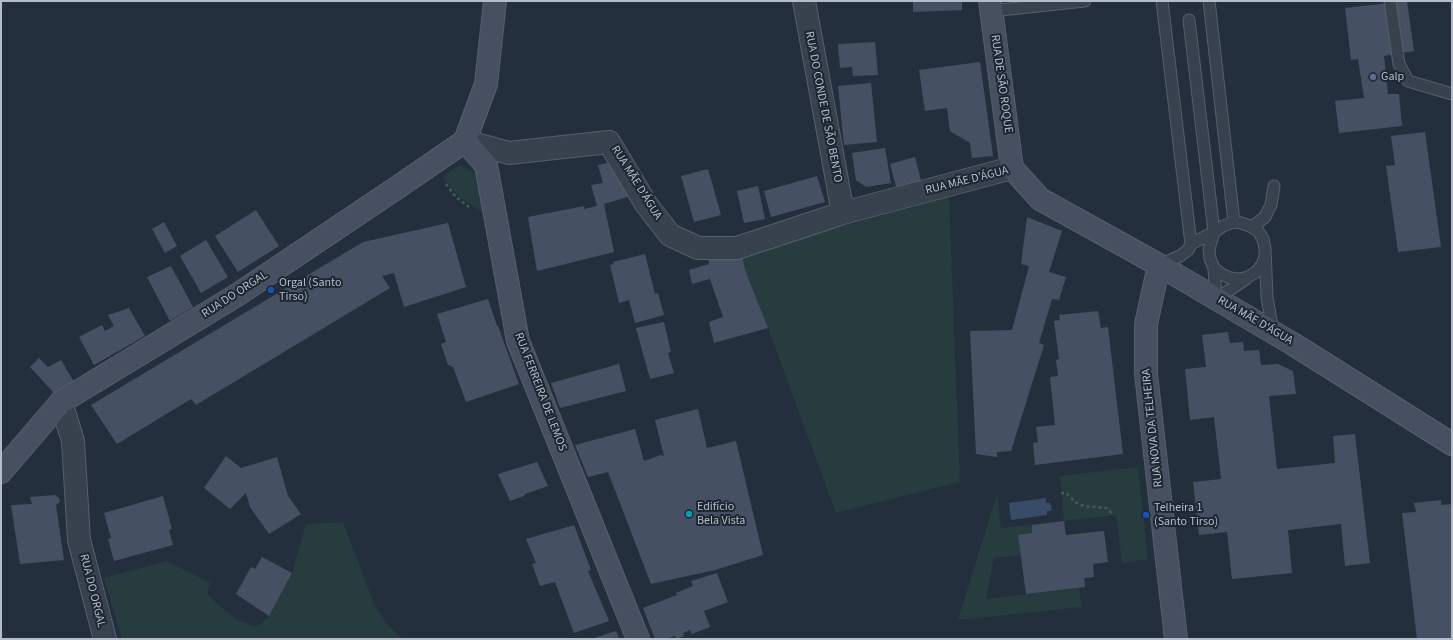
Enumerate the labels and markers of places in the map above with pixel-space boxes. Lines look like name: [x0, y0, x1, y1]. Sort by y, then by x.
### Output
place label: Galp: [1381, 70, 1404, 84]
marker: Galp: [1368, 72, 1378, 82]
place label: Orgal (Santo Tirso): [279, 276, 341, 304]
marker: Orgal (Santo Tirso): [266, 285, 276, 295]
place label: Edifício Bela Vista: [697, 500, 745, 528]
place label: Telheira 1 (Santo Tirso): [1154, 501, 1218, 529]
marker: Edifício Bela Vista: [684, 509, 694, 519]
marker: Telheira 1 (Santo Tirso): [1141, 510, 1151, 520]

